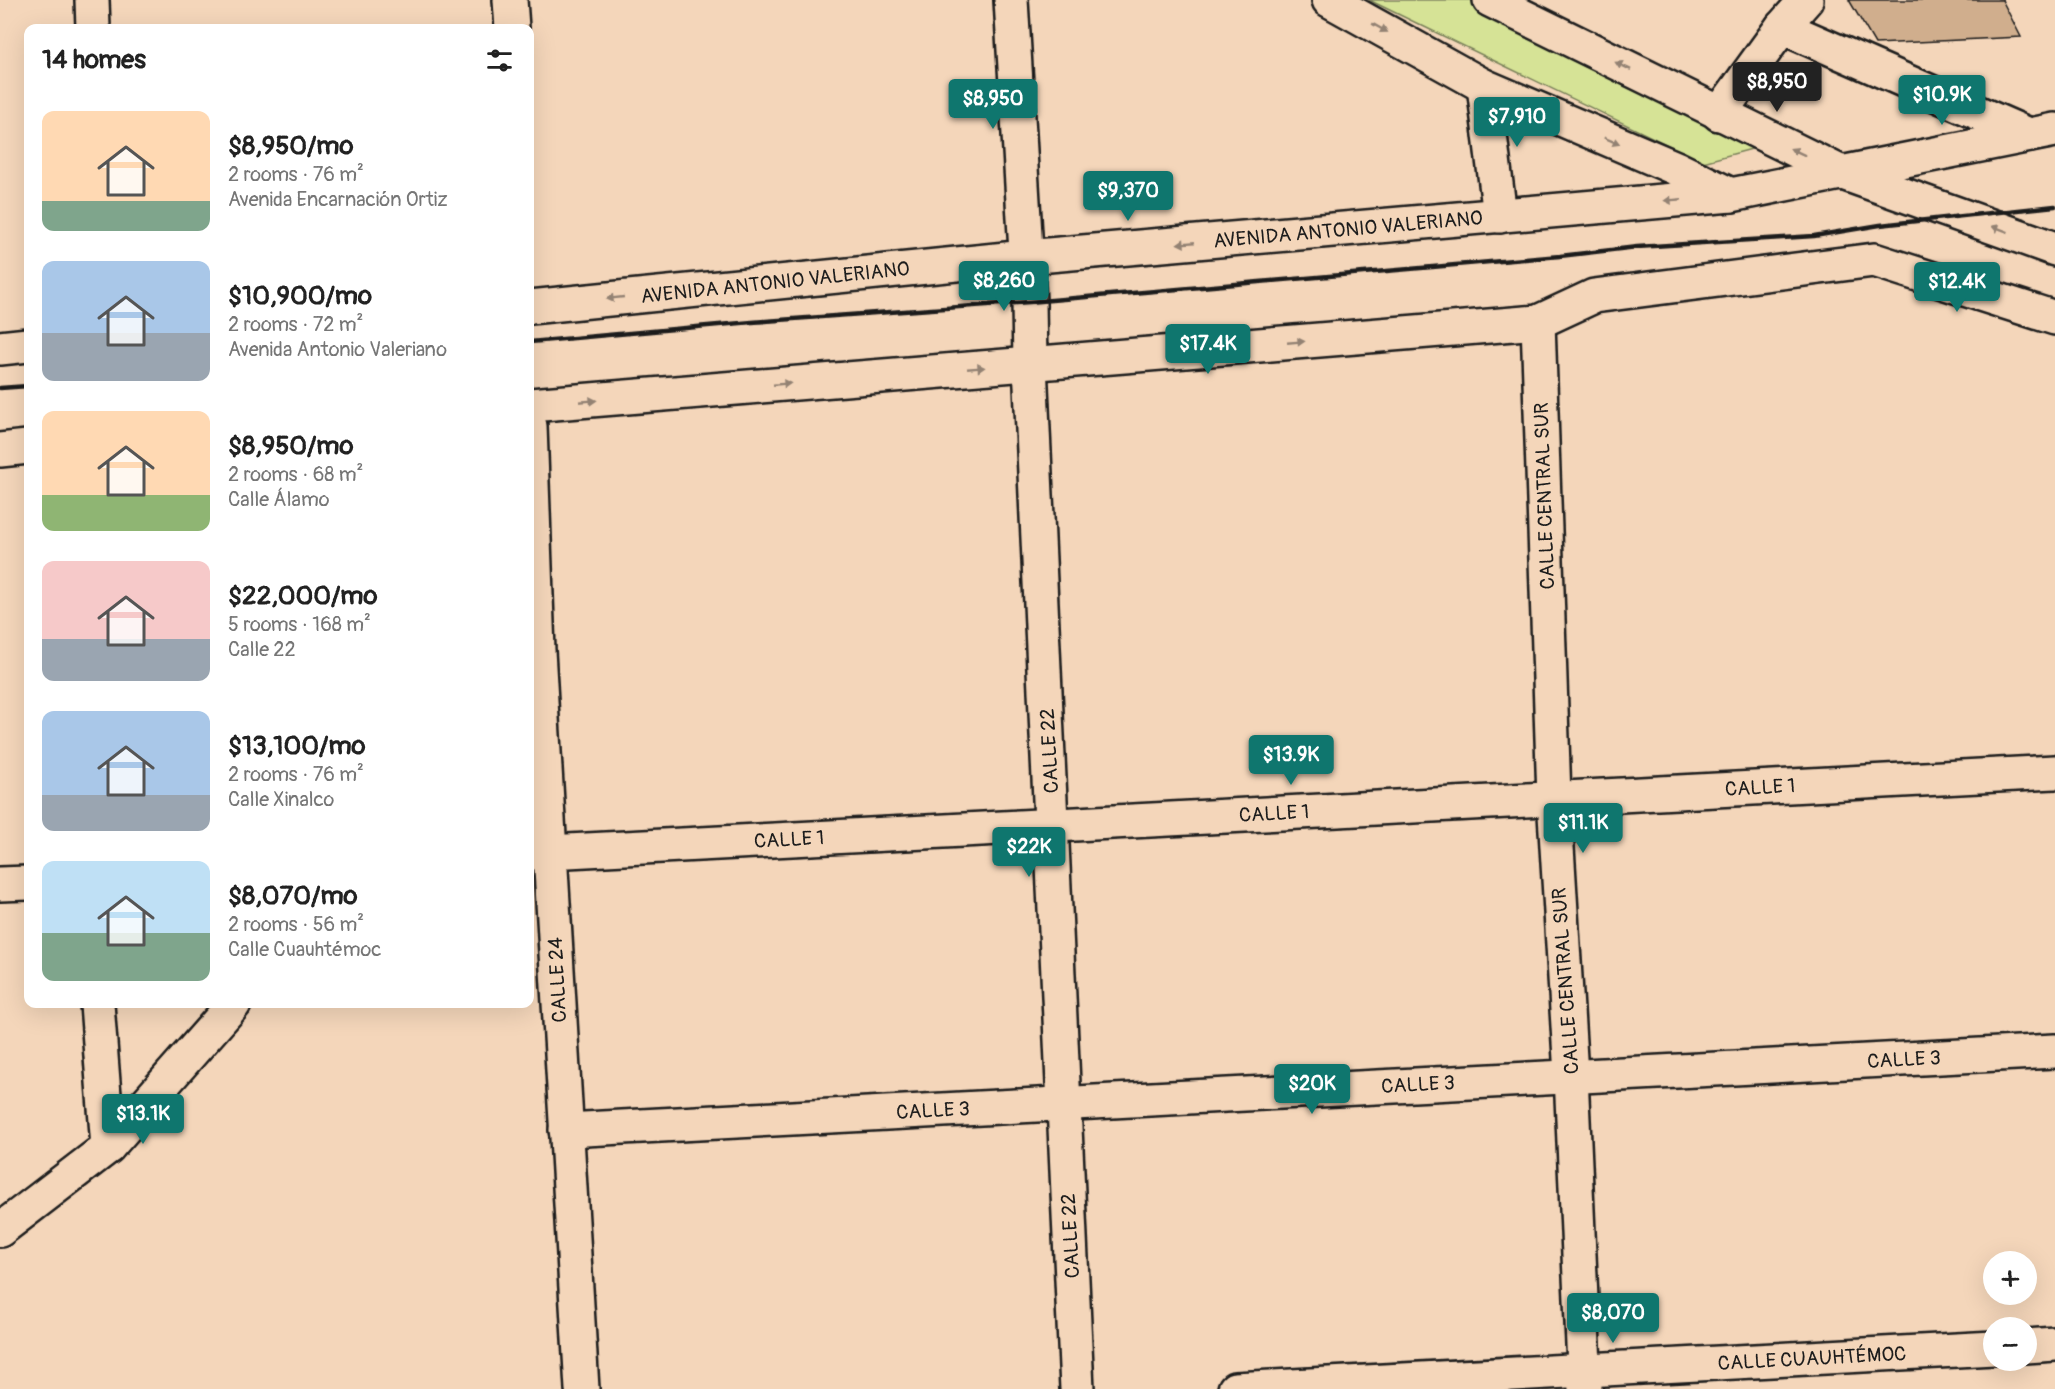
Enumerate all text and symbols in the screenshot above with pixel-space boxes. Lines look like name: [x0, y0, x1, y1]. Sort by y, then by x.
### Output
one-way arrow: [1372, 23, 1388, 34]
text: 14 homes: [42, 44, 146, 76]
icon: filters: [483, 44, 516, 77]
one-way arrow: [1615, 62, 1632, 71]
pin: $8,950: [1728, 62, 1826, 113]
text: $8,950: [1747, 69, 1807, 94]
pin: $10.9K: [1893, 75, 1991, 126]
pin: $8,950: [944, 79, 1042, 130]
text: $10.9K: [1912, 82, 1972, 107]
text: $8,950: [963, 86, 1023, 111]
pin: $7,910: [1468, 97, 1566, 148]
text: $7,910: [1488, 104, 1546, 129]
text: $8,950/mo: [228, 130, 353, 162]
icon: home: [90, 135, 162, 207]
one-way arrow: [1603, 137, 1621, 146]
one-way arrow: [1790, 147, 1807, 156]
text: 2 rooms · 76 m²: [228, 162, 364, 187]
pin: $9,370: [1079, 171, 1177, 222]
text: $9,370: [1097, 178, 1159, 203]
text: Avenida Encarnación Ortiz: [228, 187, 448, 212]
one-way arrow: [1663, 195, 1682, 205]
street label: AVENIDA ANTONIO VALERIANO: [1212, 205, 1484, 254]
one-way arrow: [1991, 223, 2009, 233]
one-way arrow: [1176, 238, 1195, 248]
street label: AVENIDA ANTONIO VALERIANO: [639, 256, 911, 309]
pin: $8,260: [955, 261, 1053, 312]
pin: $12.4K: [1908, 262, 2006, 313]
text: $8,260: [973, 268, 1035, 293]
text: $12.4K: [1928, 269, 1986, 294]
text: $10,900/mo: [228, 280, 372, 312]
icon: home: [90, 285, 162, 357]
one-way arrow: [606, 293, 625, 303]
text: 2 rooms · 72 m²: [228, 312, 363, 337]
pin: $17.4K: [1159, 324, 1257, 375]
text: $17.4K: [1179, 331, 1237, 356]
text: Avenida Antonio Valeriano: [228, 337, 447, 362]
one-way arrow: [1287, 337, 1306, 347]
one-way arrow: [967, 364, 986, 373]
one-way arrow: [773, 380, 792, 389]
one-way arrow: [578, 396, 597, 405]
street label: CALLE CENTRAL SUR: [1529, 402, 1560, 590]
text: $8,950/mo: [228, 430, 353, 462]
icon: home: [90, 435, 162, 507]
text: 2 rooms · 68 m²: [228, 462, 363, 487]
text: Calle Álamo: [228, 487, 329, 512]
text: $22,000/mo: [228, 580, 377, 612]
icon: home: [90, 585, 162, 657]
text: 5 rooms · 168 m²: [228, 612, 371, 637]
text: Calle 22: [228, 637, 296, 662]
street label: CALLE 22: [1035, 708, 1064, 794]
text: $13,100/mo: [228, 730, 365, 762]
icon: home: [90, 735, 162, 807]
pin: $13.9K: [1242, 735, 1340, 786]
text: $13.9K: [1263, 742, 1319, 767]
text: 2 rooms · 76 m²: [228, 762, 364, 787]
street label: CALLE 1: [1724, 773, 1796, 802]
text: Calle Xinalco: [228, 787, 334, 812]
street label: CALLE 1: [1238, 799, 1310, 828]
pin: $11.1K: [1534, 803, 1632, 854]
text: $11.1K: [1558, 810, 1608, 835]
street label: CALLE 1: [753, 825, 825, 854]
pin: $22K: [993, 827, 1065, 878]
text: $22K: [1006, 834, 1052, 859]
text: $8,070/mo: [228, 880, 357, 912]
icon: home: [90, 885, 162, 957]
street label: CALLE CENTRAL SUR: [1547, 887, 1584, 1075]
text: 2 rooms · 56 m²: [228, 912, 364, 937]
street label: CALLE 24: [543, 936, 572, 1023]
text: Calle Cuauhtémoc: [228, 937, 381, 962]
street label: CALLE 3: [1867, 1045, 1942, 1074]
pin: $20K: [1276, 1064, 1348, 1115]
street label: CALLE 3: [1381, 1070, 1456, 1099]
text: $20K: [1288, 1071, 1336, 1096]
pin: $13.1K: [94, 1094, 192, 1145]
street label: CALLE 3: [896, 1096, 971, 1125]
text: $13.1K: [116, 1101, 170, 1126]
street label: CALLE 22: [1056, 1193, 1085, 1279]
map controls: [1983, 1251, 2037, 1371]
button: +: [1983, 1251, 2037, 1305]
pin: $8,070: [1564, 1293, 1662, 1344]
text: $8,070: [1581, 1300, 1645, 1325]
button: −: [1983, 1317, 2037, 1371]
street label: CALLE CUAUHTÉMOC: [1717, 1341, 1907, 1376]

